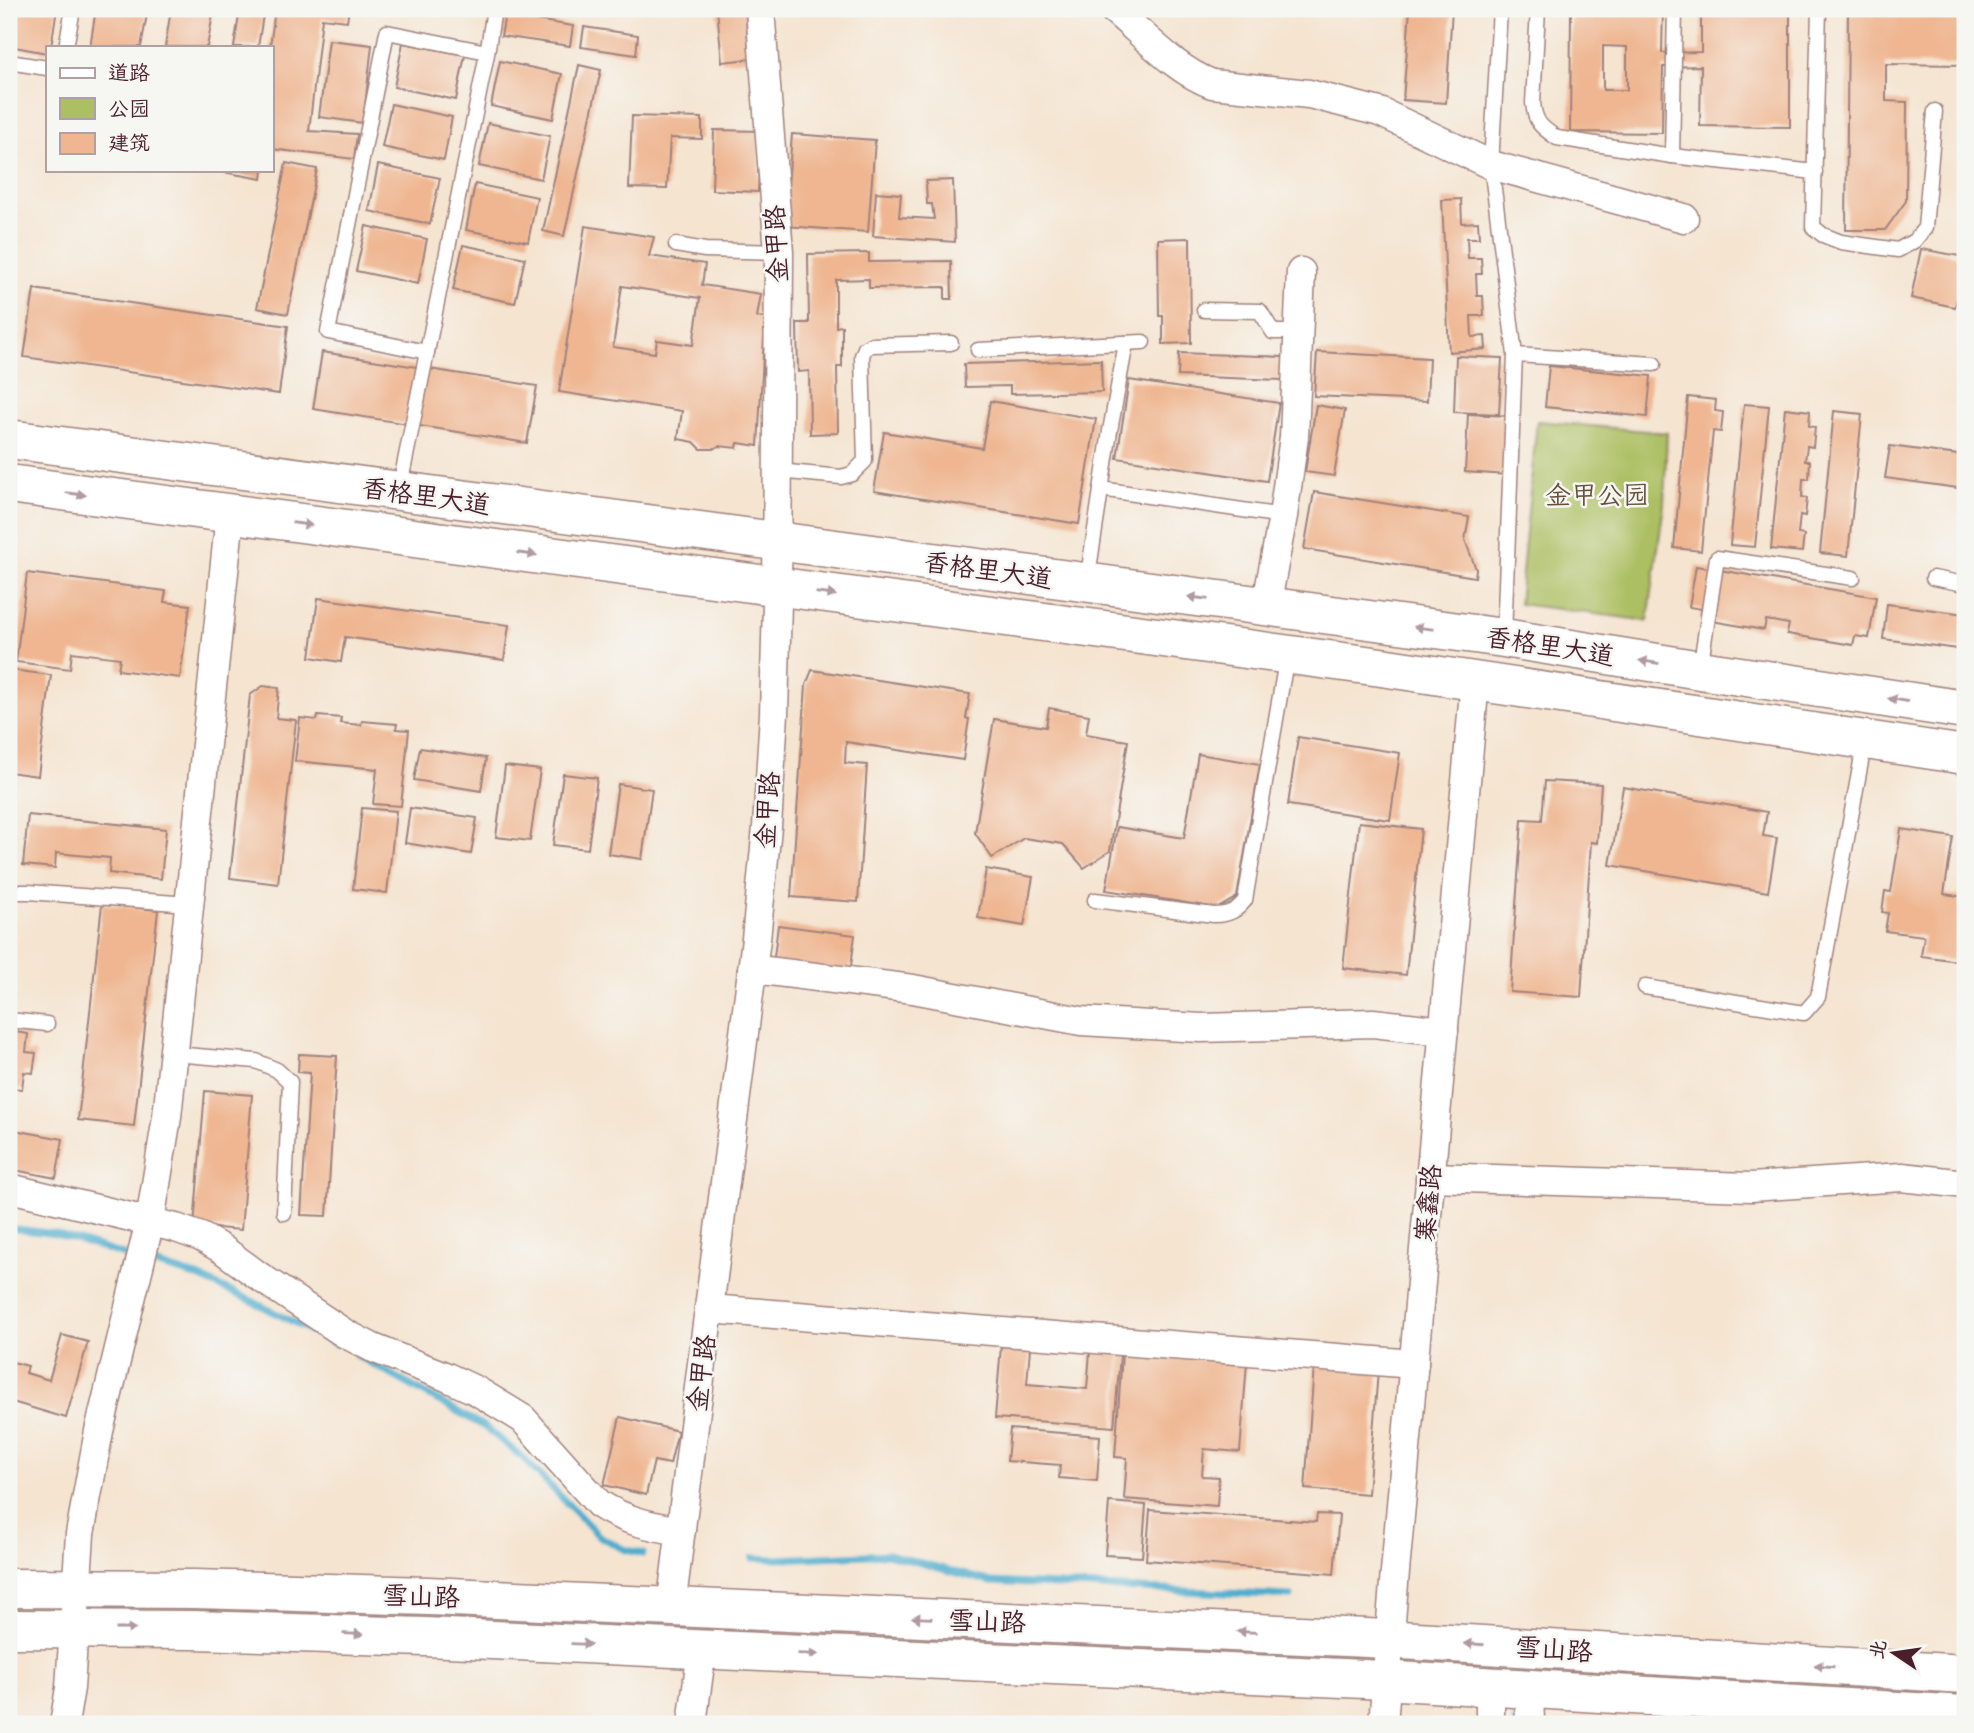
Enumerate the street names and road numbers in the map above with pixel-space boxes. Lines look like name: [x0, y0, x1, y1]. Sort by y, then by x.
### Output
street label: 金甲路: [758, 204, 794, 284]
street label: 香格里大道: [359, 471, 493, 521]
street label: 香格里大道: [921, 545, 1055, 595]
street label: 香格里大道: [1483, 620, 1617, 672]
street label: 金甲路: [748, 770, 786, 850]
street label: 寨鑫路: [1409, 1163, 1447, 1243]
street label: 金甲路: [680, 1332, 722, 1414]
street label: 雪山路: [381, 1579, 461, 1613]
street label: 雪山路: [947, 1604, 1027, 1638]
street label: 雪山路: [1514, 1630, 1594, 1668]

